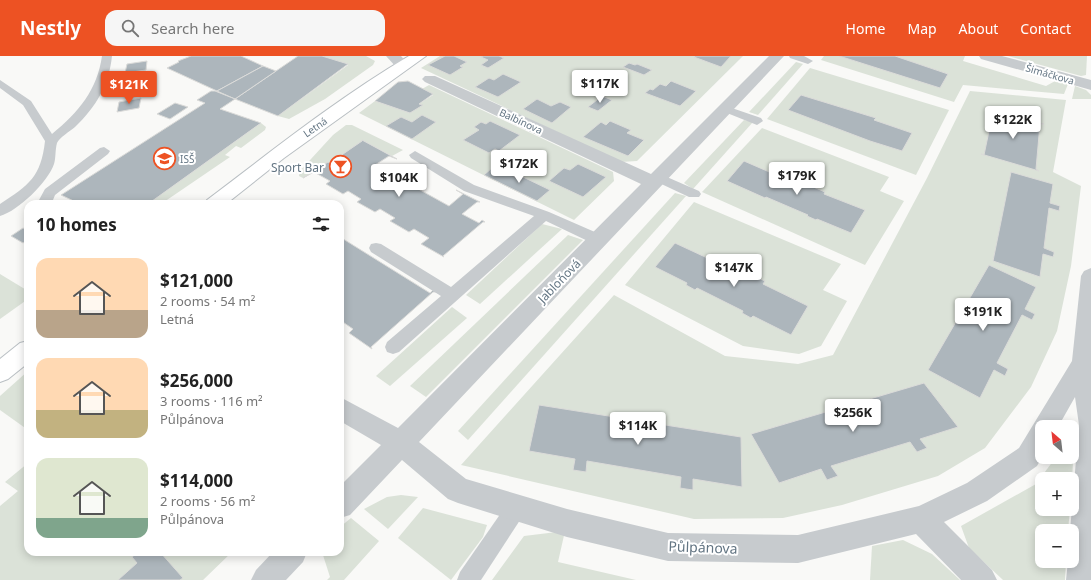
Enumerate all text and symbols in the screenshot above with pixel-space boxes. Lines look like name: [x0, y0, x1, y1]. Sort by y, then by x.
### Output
search box: [105, 10, 385, 46]
text: Nestly: [20, 15, 81, 41]
icon: search: [119, 17, 141, 39]
text: Search here: [151, 18, 235, 38]
text: Home: [846, 19, 885, 38]
text: Map: [907, 19, 937, 38]
text: About: [959, 19, 998, 38]
text: Contact: [1020, 19, 1071, 38]
street label: Šimáčkova: [1024, 60, 1076, 88]
pin: $117K: [572, 70, 628, 104]
pin: $121K: [101, 71, 157, 105]
text: $117K: [581, 74, 619, 92]
text: $121K: [110, 75, 148, 93]
street label: Balbínova: [497, 105, 545, 137]
pin: $122K: [985, 106, 1041, 140]
text: $122K: [994, 110, 1032, 128]
street label: Letná: [300, 114, 330, 140]
school or university icon: ISŠ: [151, 146, 177, 172]
pin: $172K: [491, 150, 547, 184]
place label: ISŠ: [180, 152, 195, 166]
bar icon: Sport Bar: [327, 154, 353, 180]
text: $172K: [500, 154, 538, 172]
place label: Sport Bar: [271, 159, 324, 176]
pin: $179K: [769, 162, 825, 196]
pin: $104K: [371, 164, 427, 198]
text: $179K: [778, 166, 816, 184]
text: $104K: [380, 168, 418, 186]
text: 10 homes: [36, 213, 117, 236]
icon: filters: [310, 213, 332, 235]
pin: $147K: [706, 254, 762, 288]
street label: Jabloňová: [533, 255, 584, 307]
text: $147K: [715, 258, 753, 276]
text: $121,000: [160, 269, 233, 292]
icon: home: [68, 274, 116, 322]
text: 2 rooms · 54 m²: [160, 292, 255, 310]
pin: $191K: [955, 298, 1011, 332]
text: $191K: [964, 302, 1002, 320]
text: Letná: [160, 310, 194, 328]
text: $256,000: [160, 369, 233, 392]
icon: home: [68, 374, 116, 422]
text: 3 rooms · 116 m²: [160, 392, 263, 410]
pin: $256K: [825, 399, 881, 433]
text: $256K: [834, 403, 872, 421]
text: Půlpánova: [160, 410, 224, 428]
pin: $114K: [610, 412, 666, 446]
text: $114K: [619, 416, 657, 434]
north arrow: [1035, 420, 1079, 464]
map controls: [1035, 420, 1079, 568]
text: $114,000: [160, 469, 233, 492]
button: +: [1035, 472, 1079, 516]
icon: home: [68, 474, 116, 522]
text: 2 rooms · 56 m²: [160, 492, 255, 510]
text: Půlpánova: [160, 510, 224, 528]
button: −: [1035, 524, 1079, 568]
street label: Půlpánova: [668, 536, 738, 558]

